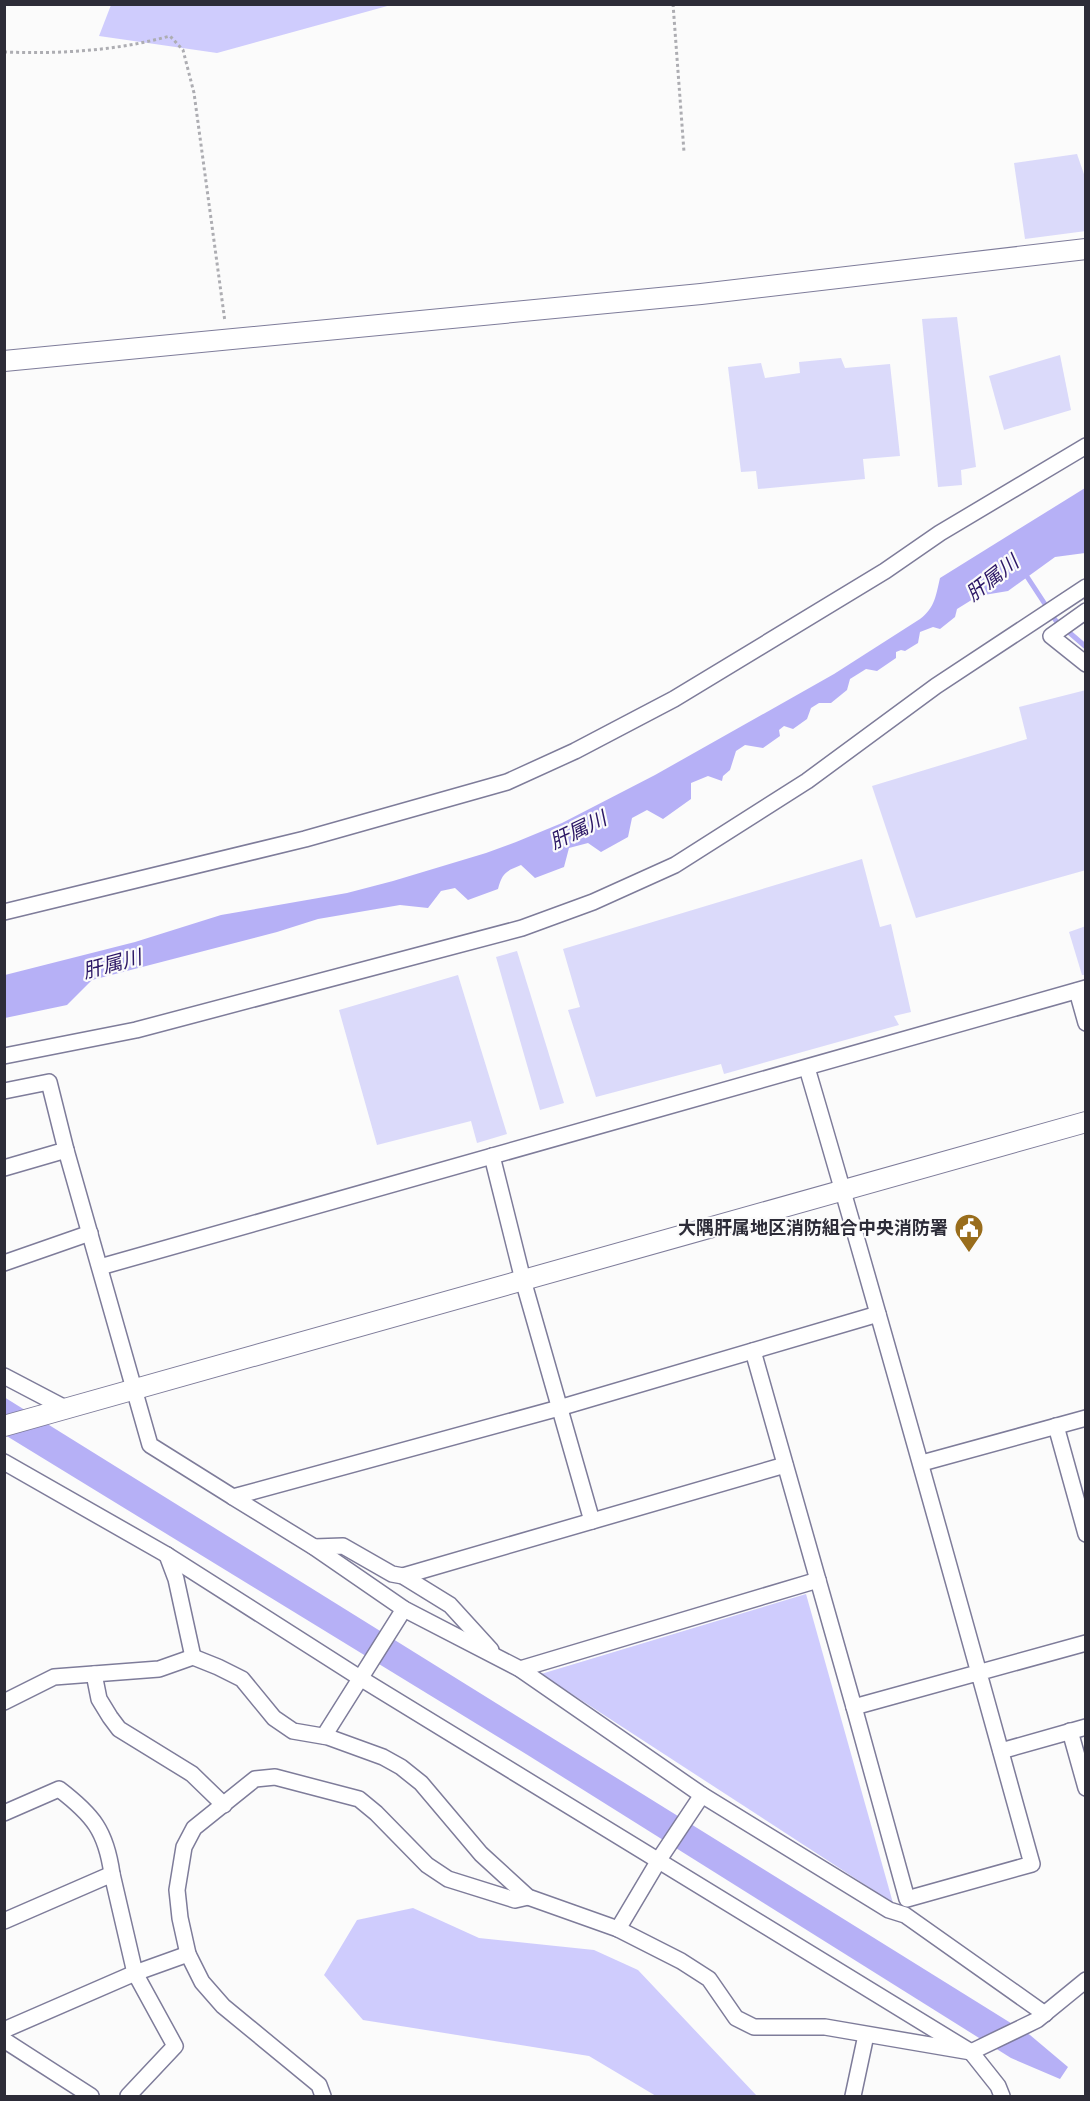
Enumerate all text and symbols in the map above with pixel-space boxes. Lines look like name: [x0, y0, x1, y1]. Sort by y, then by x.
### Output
water label: 肝属川: [960, 548, 1025, 607]
water label: 肝属川: [545, 804, 612, 855]
water label: 肝属川: [80, 943, 146, 984]
public building icon: 大隅肝属地区消防組合中央消防署: [953, 1212, 985, 1254]
place label: 大隅肝属地区消防組合中央消防署: [678, 1216, 948, 1239]

